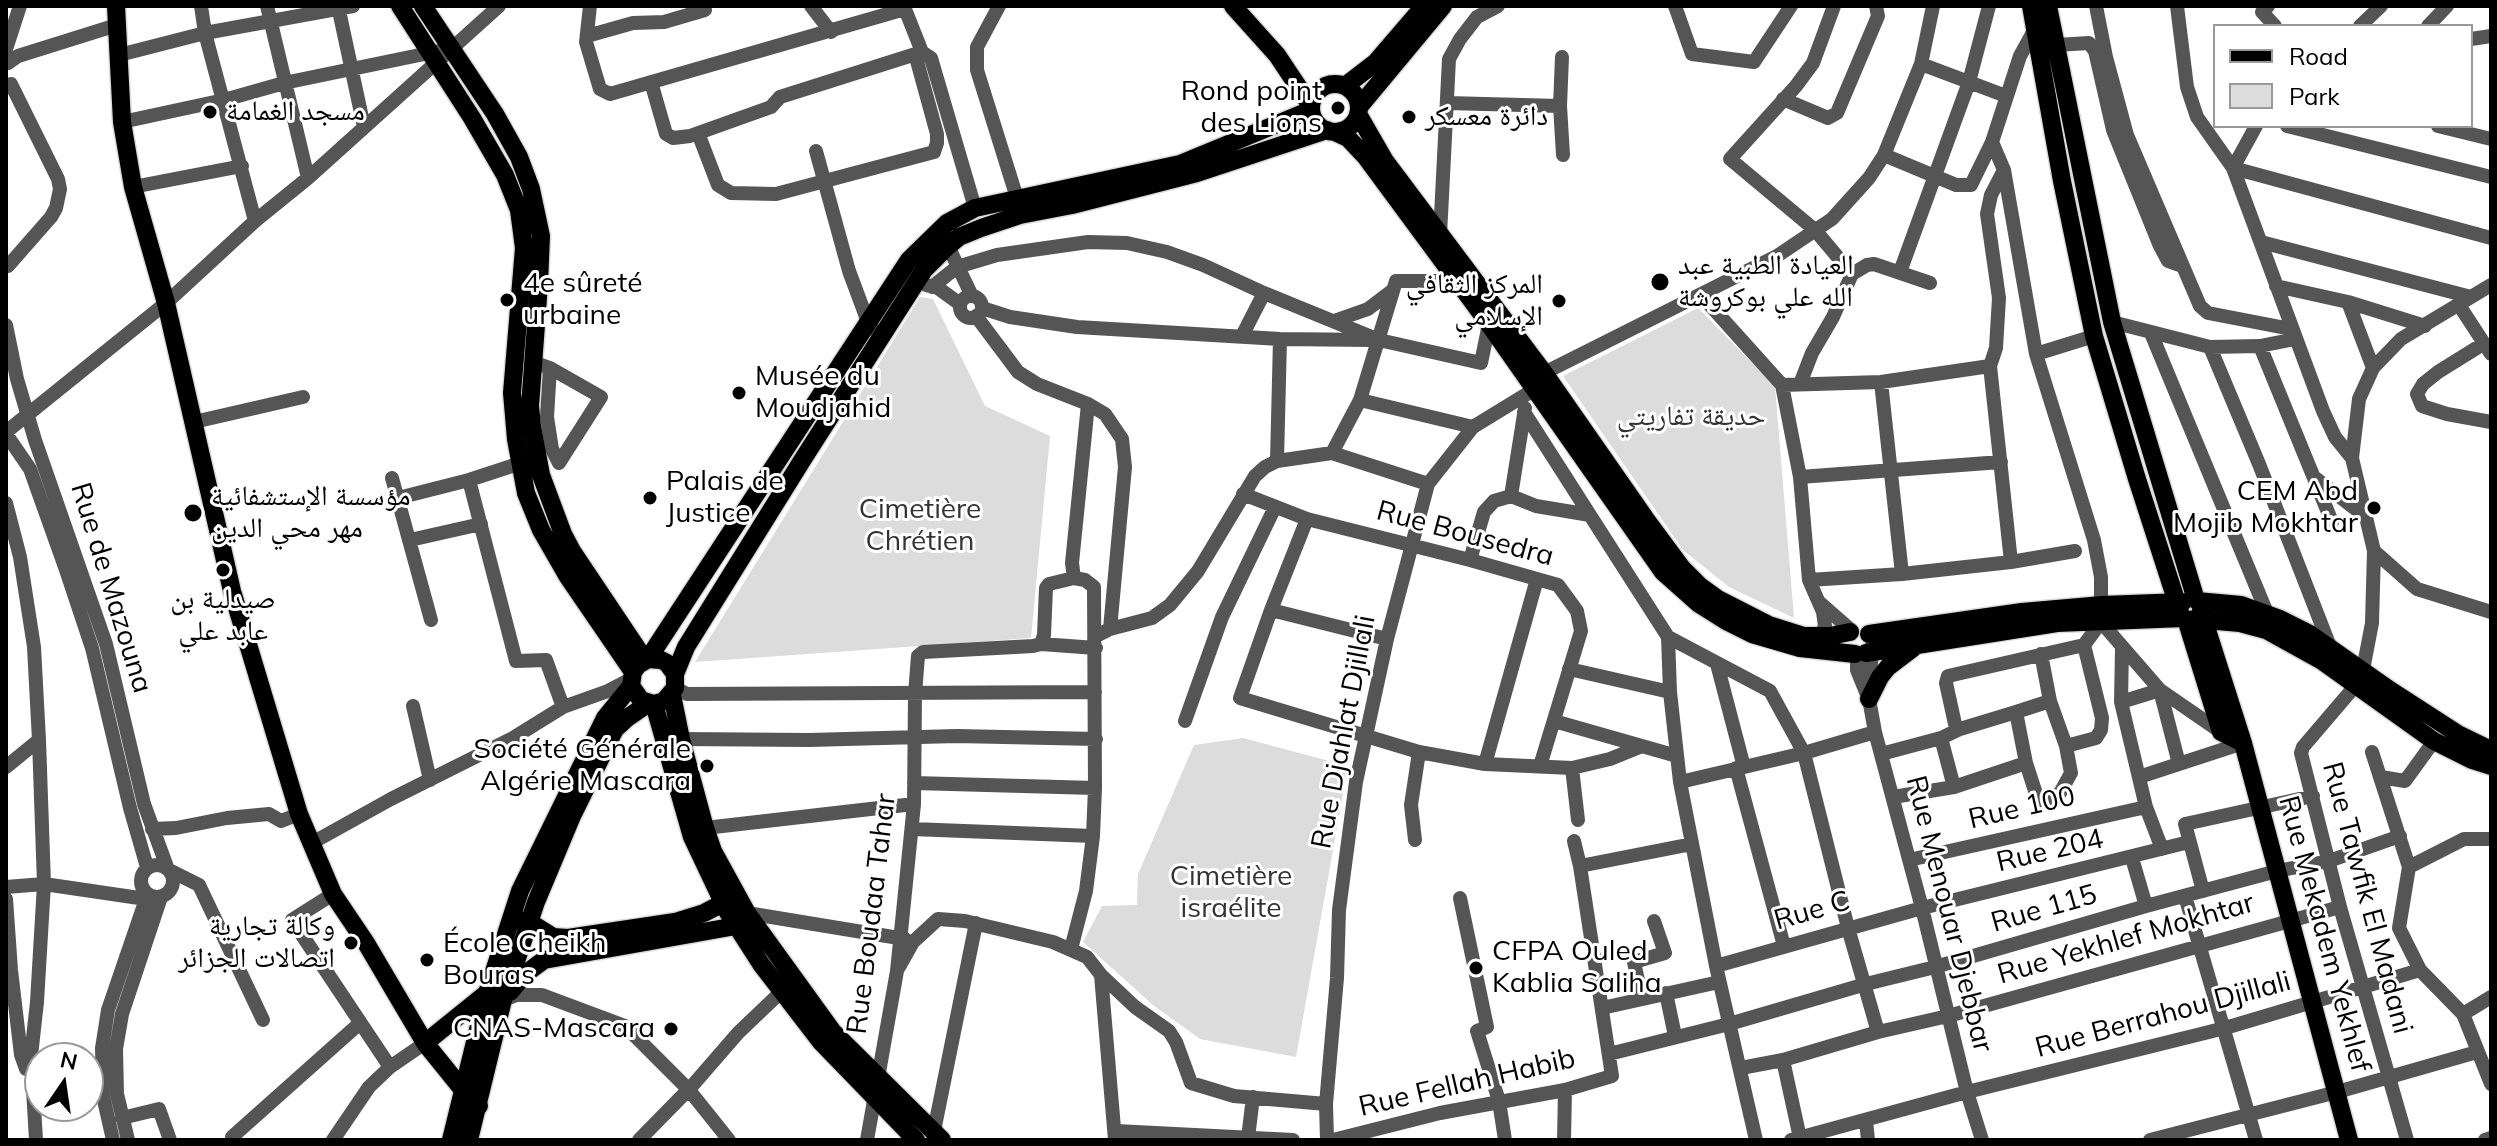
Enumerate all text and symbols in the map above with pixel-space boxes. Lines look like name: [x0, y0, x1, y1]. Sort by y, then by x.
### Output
legend: [2213, 24, 2473, 128]
text: Road: [2289, 41, 2348, 71]
place label: Rond point des Lions: [1181, 75, 1322, 141]
text: Park: [2289, 81, 2340, 111]
place label: مسجد الغمامة: [226, 95, 365, 129]
marker: Rond point des Lions: [1329, 99, 1347, 117]
place label: دائرة معسكر: [1425, 100, 1548, 134]
marker: مسجد الغمامة: [201, 103, 219, 121]
marker: دائرة معسكر: [1400, 108, 1418, 126]
place label: العيادة الطبية عبد الله علي بوكروشة: [1678, 249, 1854, 315]
place label: 4e sûreté urbaine: [523, 267, 642, 333]
place label: المركز الثقافي الإسلامي: [1406, 268, 1543, 334]
marker: العيادة الطبية عبد الله علي بوكروشة: [1649, 271, 1671, 293]
marker: 4e sûreté urbaine: [498, 291, 516, 309]
marker: المركز الثقافي الإسلامي: [1550, 292, 1568, 310]
place label: Musée du Moudjahid: [755, 360, 891, 426]
marker: Musée du Moudjahid: [730, 384, 748, 402]
park label: حديقة تفاريتي: [1617, 400, 1765, 434]
place label: Palais de Justice: [666, 465, 784, 531]
place label: CEM Abd Mojib Mokhtar: [2173, 475, 2358, 541]
street label: Rue de Mazouna: [63, 479, 159, 697]
place label: مؤسسة الإستشفائية مهر محي الدين: [211, 480, 410, 546]
marker: Palais de Justice: [641, 489, 659, 507]
park label: Cimetière Chrétien: [859, 493, 981, 559]
street label: Rue Bousedra: [1373, 494, 1557, 574]
marker: CEM Abd Mojib Mokhtar: [2365, 499, 2383, 517]
marker: مؤسسة الإستشفائية مهر محي الدين: [182, 502, 204, 524]
marker: صيدلية بن عابد علي: [214, 561, 232, 579]
place label: صيدلية بن عابد علي: [170, 583, 276, 649]
street label: Rue Djahlat Djillali: [1305, 612, 1383, 852]
place label: Société Générale Algérie Mascara: [474, 733, 691, 799]
marker: Société Générale Algérie Mascara: [698, 757, 716, 775]
street label: Rue Tawfik El Madani: [2315, 759, 2419, 1037]
street label: Rue Menouar Djebbar: [1898, 772, 2000, 1056]
street label: Rue 100: [1965, 779, 2079, 837]
street label: Rue Boudaa Tahar: [841, 792, 903, 1036]
street label: Rue Mekadem Yekhlef: [2271, 792, 2377, 1076]
street label: Rue 204: [1993, 822, 2107, 880]
park label: Cimetière israélite: [1170, 860, 1292, 926]
street label: Rue 115: [1987, 878, 2101, 940]
street label: Rue C: [1770, 884, 1854, 938]
street label: Rue Yekhlef Mokhtar: [1994, 886, 2258, 992]
place label: وكالة تجارية اتصالات الجزائر: [178, 910, 335, 976]
place label: École Cheikh Bouras: [443, 927, 606, 993]
marker: وكالة تجارية اتصالات الجزائر: [342, 934, 360, 952]
place label: CFPA Ouled Kablia Saliha: [1492, 935, 1662, 1001]
marker: École Cheikh Bouras: [418, 951, 436, 969]
marker: CFPA Ouled Kablia Saliha: [1467, 959, 1485, 977]
street label: Rue Berrahou Djillali: [2032, 965, 2294, 1065]
place label: CNAS-Mascara: [453, 1012, 655, 1046]
marker: CNAS-Mascara: [662, 1020, 680, 1038]
north arrow: [24, 1042, 104, 1122]
street label: Rue Fellah Habib: [1356, 1042, 1578, 1124]
text: N: [58, 1045, 80, 1076]

